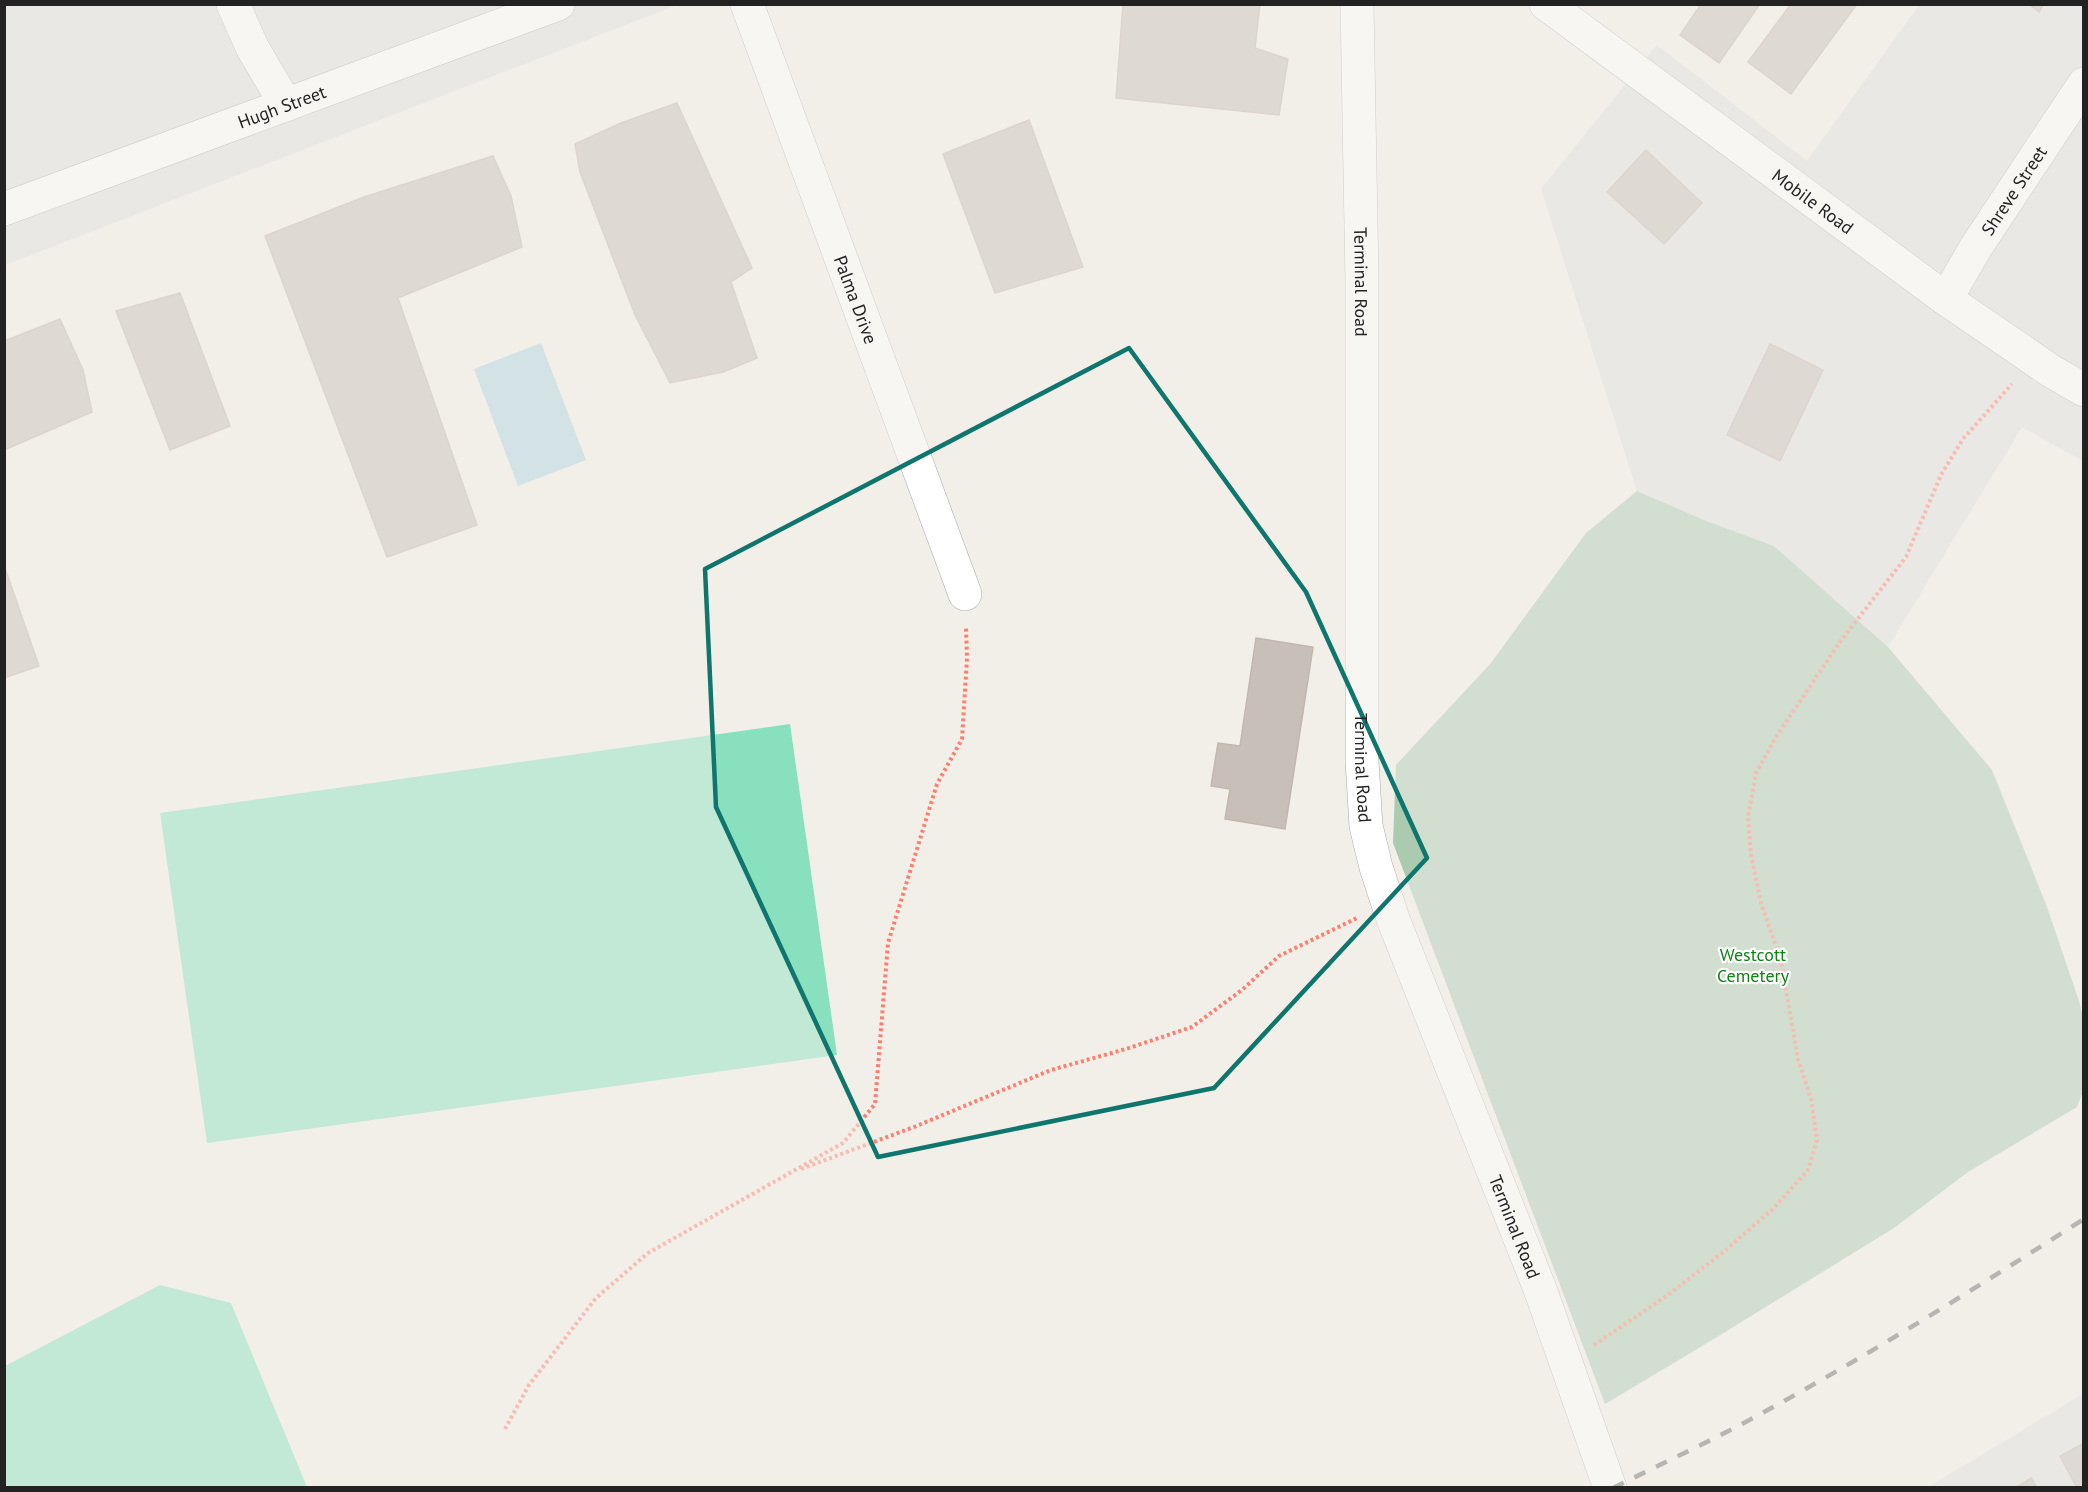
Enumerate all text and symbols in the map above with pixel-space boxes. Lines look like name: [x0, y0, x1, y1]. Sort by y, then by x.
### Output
street label: Hugh Street: [234, 79, 329, 133]
street label: Shreve Street: [1976, 141, 2052, 240]
street label: Mobile Road: [1768, 163, 1859, 239]
street label: Terminal Road: [1350, 227, 1374, 337]
street label: Palma Drive: [829, 252, 883, 347]
street label: Terminal Road: [1351, 713, 1377, 823]
park label: Westcott Cemetery: [1717, 943, 1790, 987]
street label: Terminal Road: [1484, 1171, 1546, 1282]

